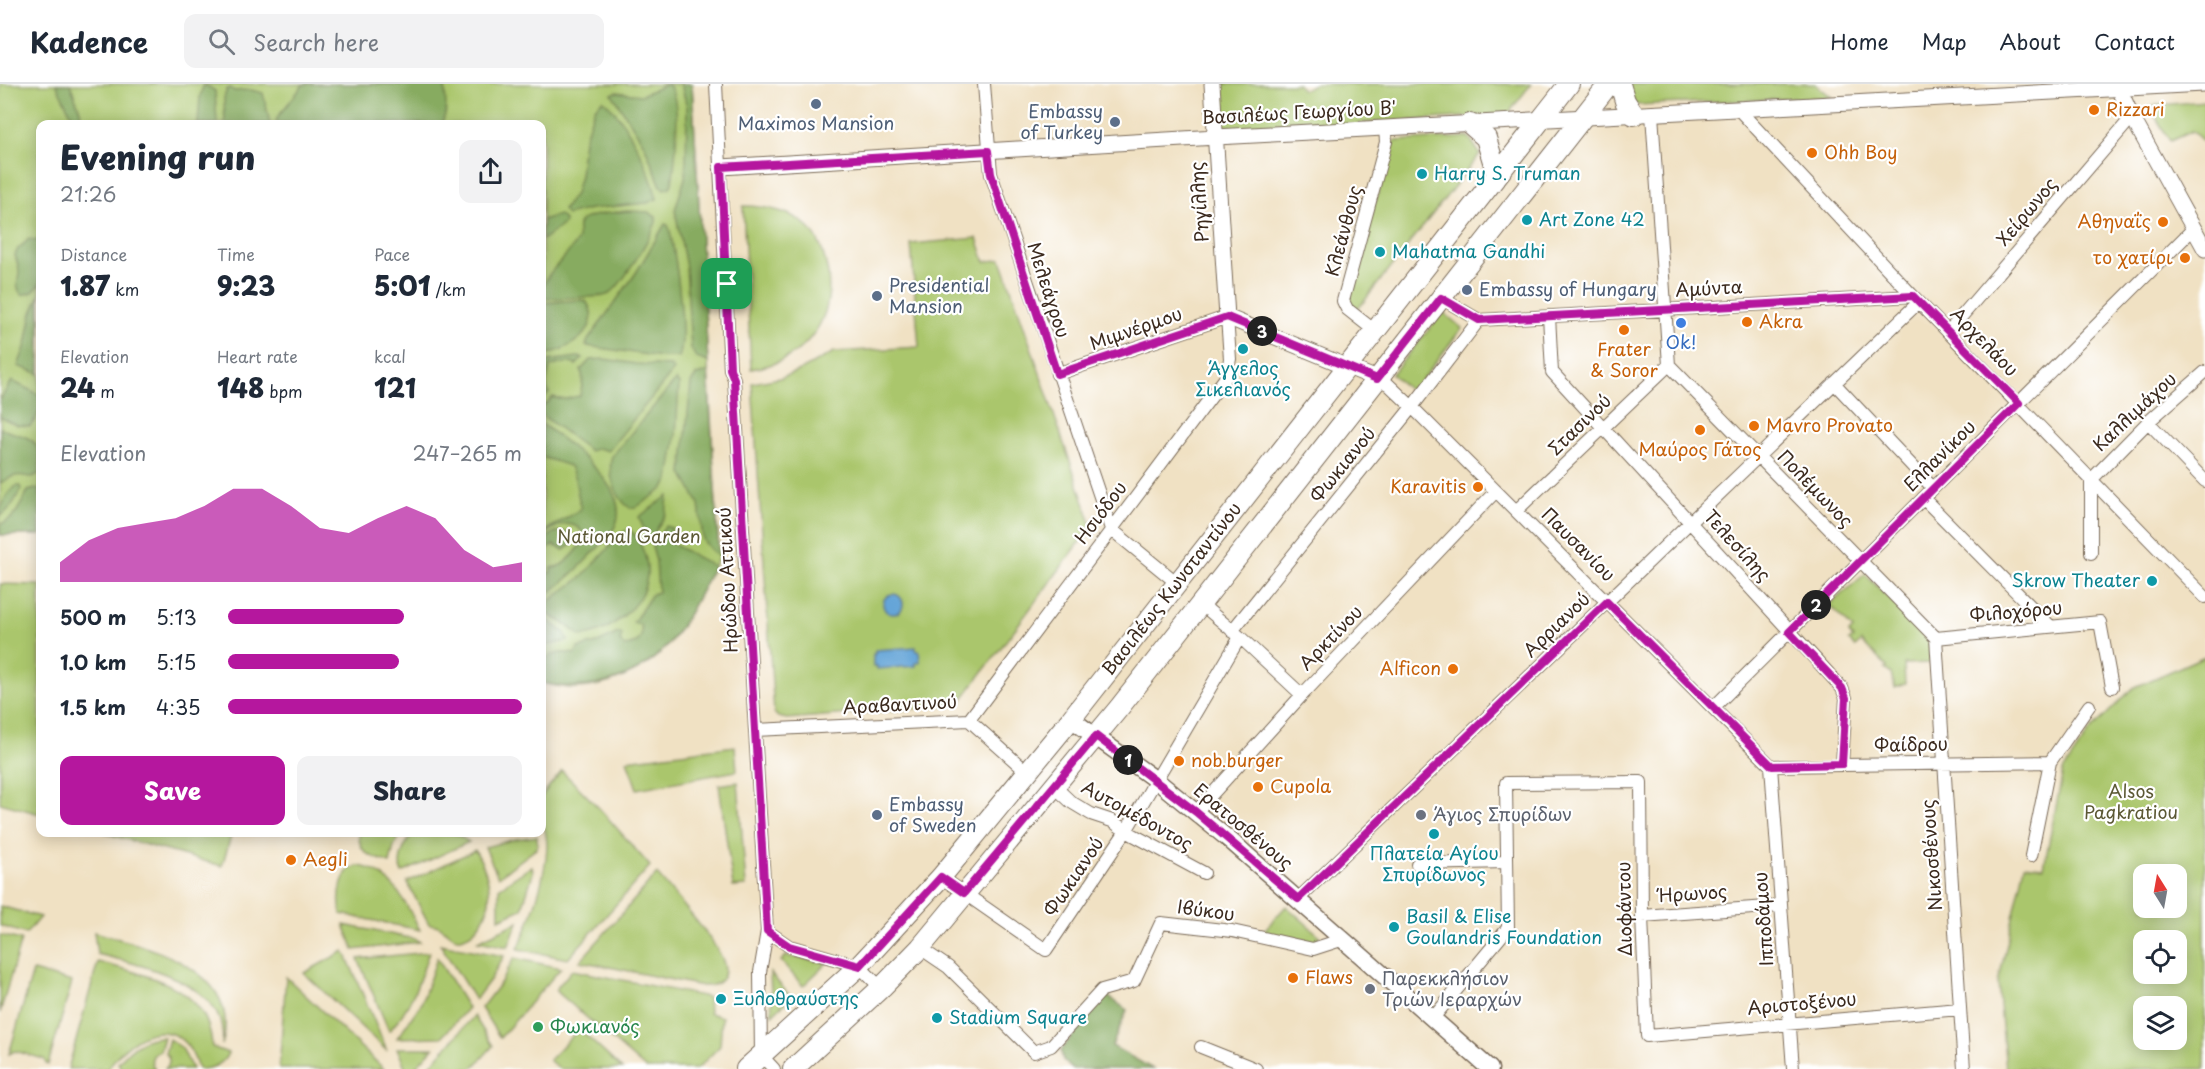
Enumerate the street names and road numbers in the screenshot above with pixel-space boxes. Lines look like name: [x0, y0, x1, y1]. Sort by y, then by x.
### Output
street label: Βασιλέως Γεωργίου Β': [1201, 93, 1397, 130]
street label: Ρηγίλλης: [1182, 161, 1215, 243]
street label: Χείρωνος: [1989, 171, 2063, 251]
street label: Κλεάνθους: [1317, 182, 1368, 279]
street label: Μελεάγρου: [1021, 238, 1078, 341]
street label: Αμύντα: [1675, 272, 1743, 303]
street label: Μιμνέρμου: [1086, 299, 1185, 356]
street label: Αρχελάου: [1945, 300, 2025, 382]
street label: Καλλιμάχου: [2086, 365, 2182, 457]
street label: Στασινού: [1541, 387, 1616, 461]
street label: Ελλανίκου: [1897, 413, 1981, 497]
street label: Φωκιανού: [1303, 420, 1381, 508]
street label: Πολέμωνος: [1772, 443, 1860, 533]
street label: Ησιόδου: [1067, 475, 1132, 549]
street label: Βασιλέως Κωνσταντίνου: [1095, 496, 1247, 680]
street label: Παυσανίου: [1536, 501, 1622, 587]
street label: Τελεσίλης: [1698, 503, 1778, 587]
street label: Ηρώδου Αττικού: [709, 507, 744, 654]
street label: Αρριανού: [1517, 585, 1595, 663]
street label: Φιλοχόρου: [1968, 593, 2063, 628]
street label: Αρκτίνου: [1292, 598, 1368, 676]
street label: Αραβαντινού: [842, 687, 958, 720]
street label: Φαίδρου: [1874, 729, 1948, 758]
street label: Αυτομέδοντος: [1077, 773, 1198, 856]
street label: Ερατοσθένους: [1188, 776, 1300, 876]
street label: Νικοσθένους: [1913, 799, 1948, 912]
street label: Φωκιανού: [1036, 831, 1109, 921]
street label: Διοφάντου: [1609, 861, 1638, 957]
street label: Ιπποδάμου: [1746, 871, 1779, 967]
street label: Ήρωνος: [1655, 877, 1728, 909]
street label: Ιβύκου: [1176, 892, 1237, 927]
street label: Αριστοξένου: [1746, 984, 1858, 1021]

